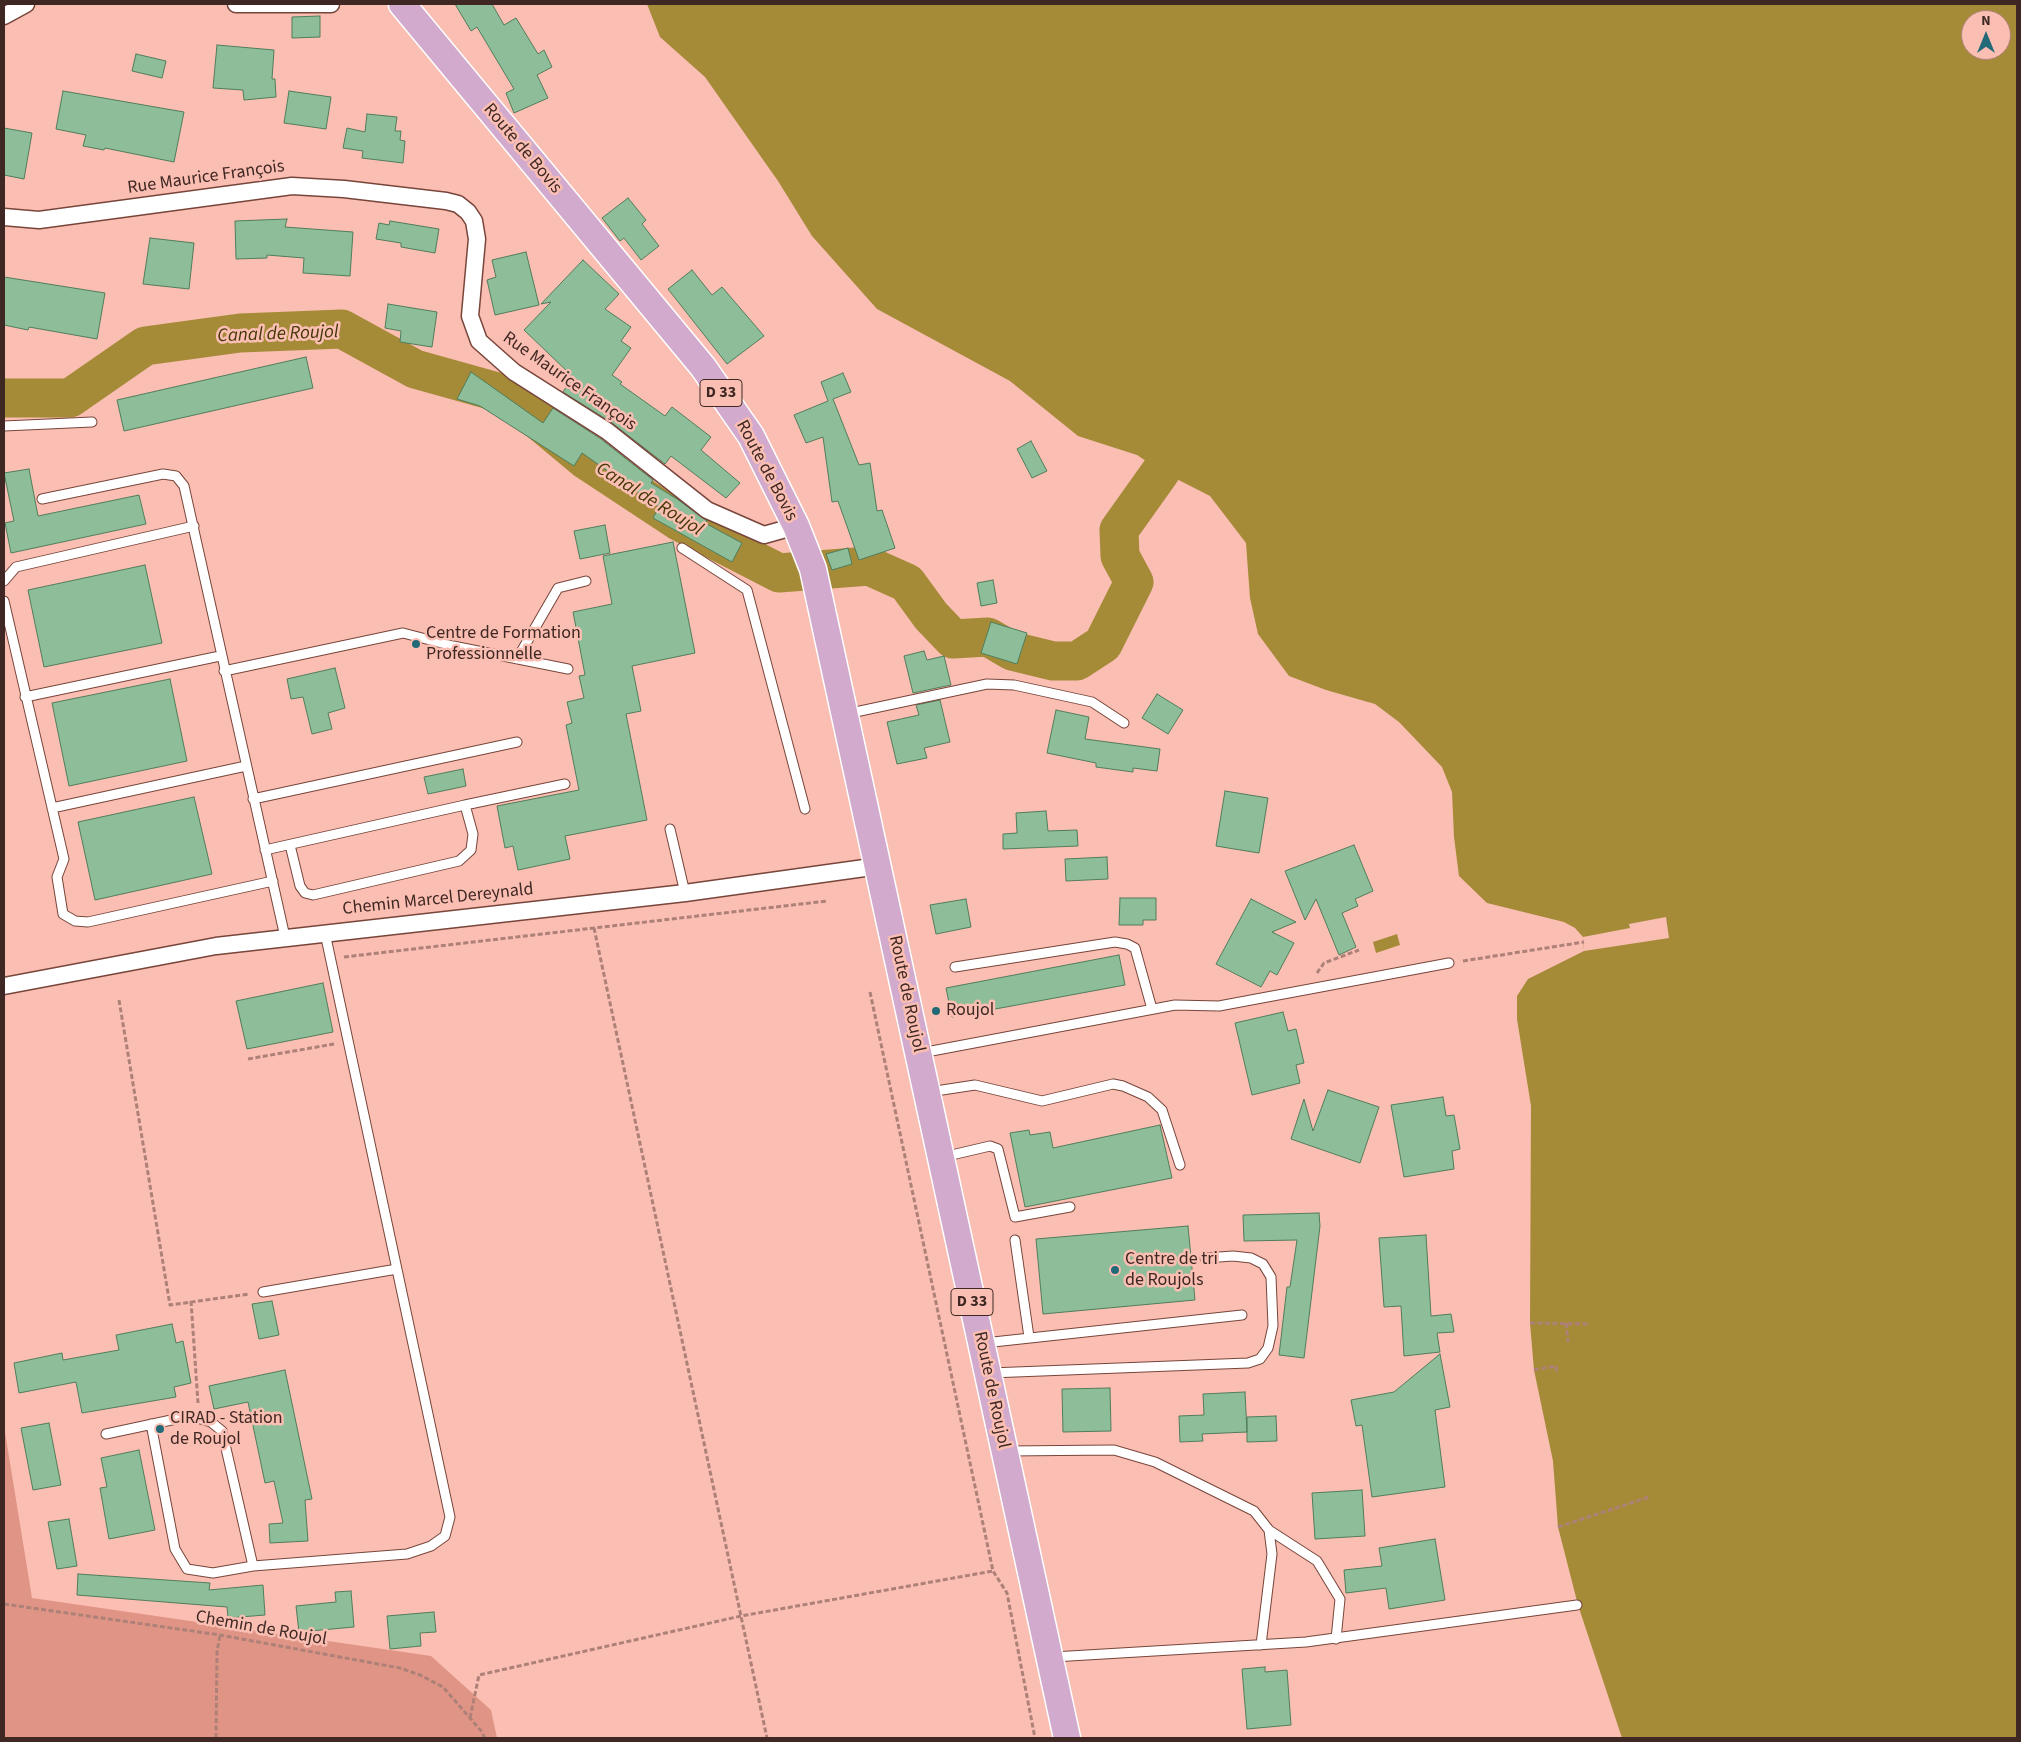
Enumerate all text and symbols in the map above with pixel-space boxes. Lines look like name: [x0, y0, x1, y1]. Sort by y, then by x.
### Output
north arrow: [1961, 10, 2011, 60]
text: N: [1981, 11, 1991, 31]
street label: Route de Bovis: [478, 99, 566, 199]
street label: Rue Maurice François: [126, 156, 286, 200]
water label: Canal de Roujol: [217, 321, 339, 349]
street label: Rue Maurice François: [498, 328, 640, 436]
road number: D 33: [700, 379, 742, 406]
street label: Route de Bovis: [730, 417, 802, 525]
water label: Canal de Roujol: [591, 458, 707, 542]
place label: Centre de Formation Professionnelle: [426, 623, 581, 666]
marker: Centre de Formation Professionnelle: [410, 638, 422, 650]
street label: Chemin Marcel Dereynald: [341, 879, 535, 921]
street label: Route de Roujol: [883, 934, 929, 1054]
place label: Roujol: [946, 1000, 994, 1022]
marker: Roujol: [930, 1005, 942, 1017]
place label: Centre de tri de Roujols: [1125, 1249, 1218, 1292]
marker: Centre de tri de Roujols: [1109, 1264, 1121, 1276]
road number: D 33: [951, 1288, 993, 1315]
street label: Route de Roujol: [968, 1330, 1014, 1450]
place label: CIRAD - Station de Roujol: [170, 1408, 283, 1450]
marker: CIRAD - Station de Roujol: [154, 1423, 166, 1435]
street label: Chemin de Roujol: [194, 1607, 328, 1651]

